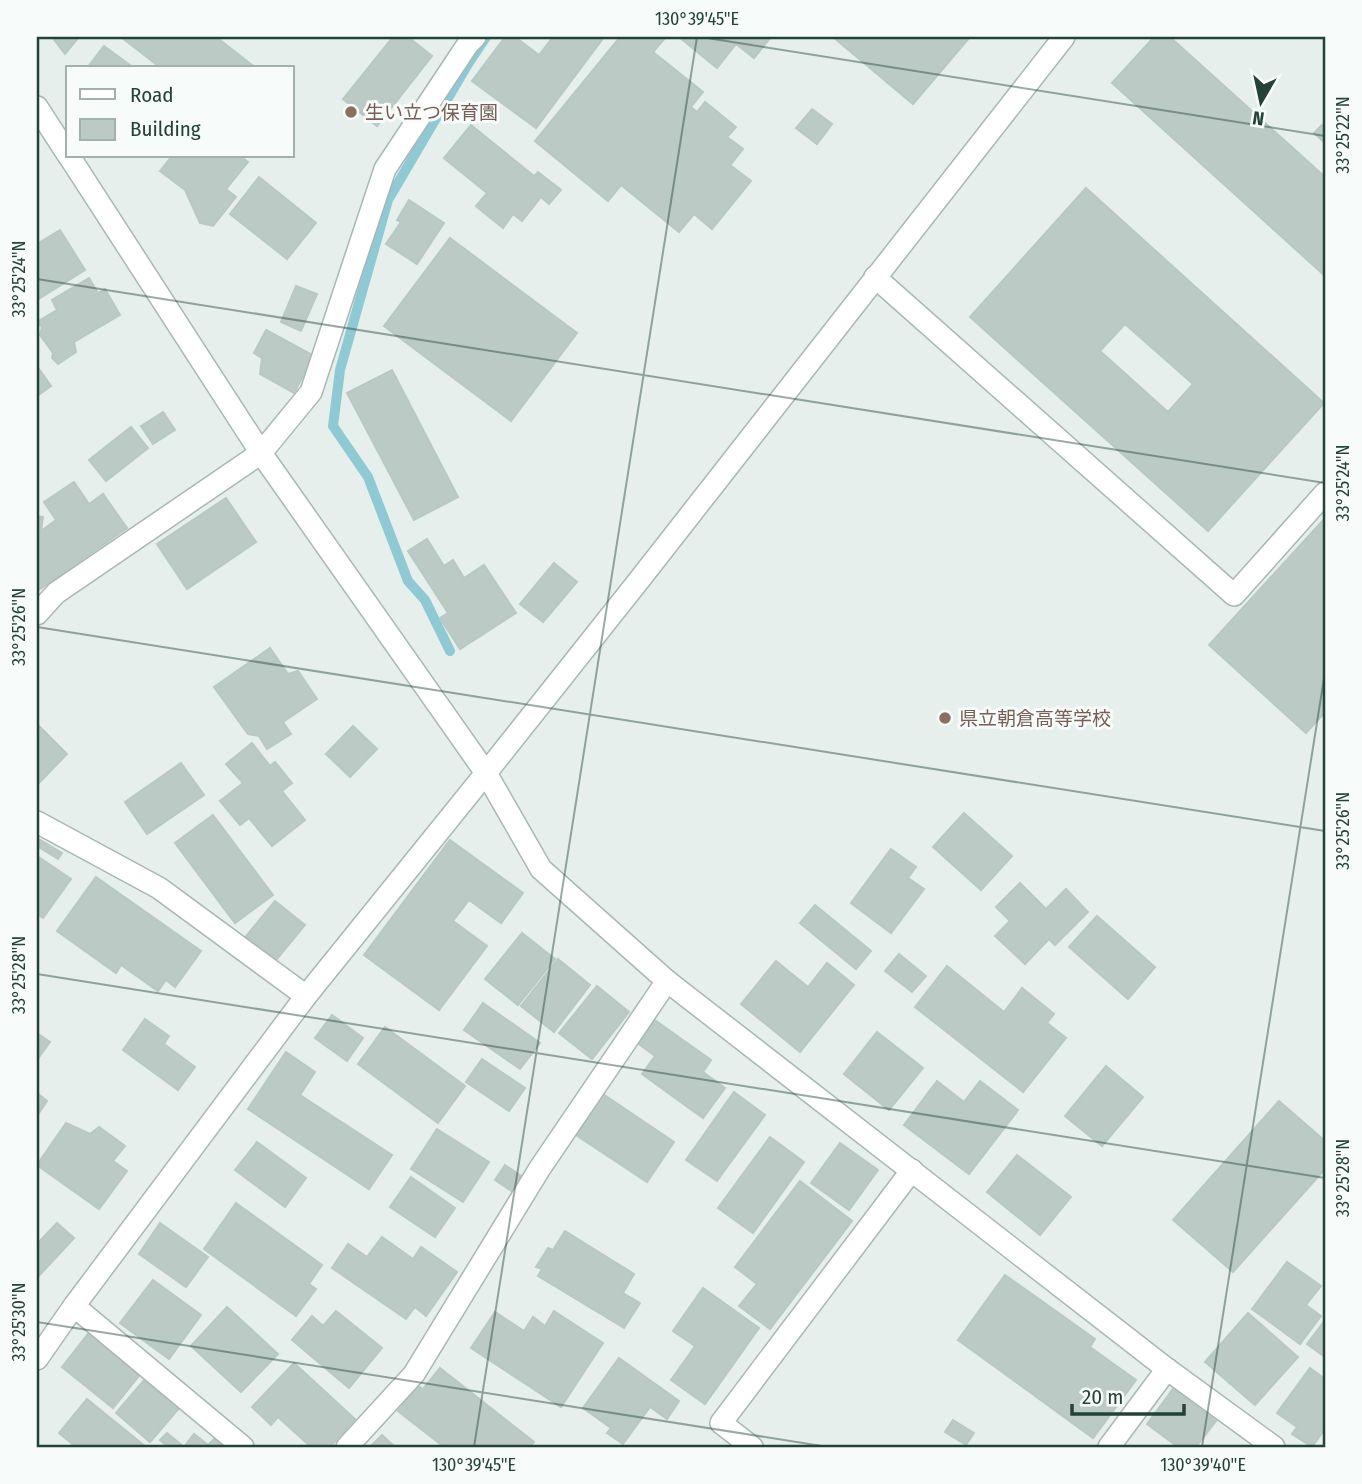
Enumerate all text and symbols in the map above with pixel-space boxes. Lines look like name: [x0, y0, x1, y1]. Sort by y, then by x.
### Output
text: 130°39'45"E: [655, 8, 739, 30]
legend: [66, 66, 294, 158]
north arrow: [1226, 66, 1296, 136]
text: Road: [130, 82, 174, 108]
text: 33°25'22"N: [1332, 96, 1354, 174]
place label: 生い立つ保育園: [365, 101, 498, 124]
marker: 生い立つ保育園: [343, 104, 359, 120]
text: N: [1251, 106, 1266, 131]
text: Building: [130, 116, 201, 142]
text: 33°25'24"N: [8, 240, 30, 318]
text: 33°25'24"N: [1332, 444, 1354, 522]
text: 33°25'26"N: [8, 588, 30, 666]
place label: 県立朝倉高等学校: [959, 707, 1111, 730]
marker: 県立朝倉高等学校: [937, 710, 953, 726]
text: 33°25'26"N: [1332, 792, 1354, 870]
text: 33°25'28"N: [8, 936, 30, 1014]
text: 33°25'28"N: [1332, 1139, 1354, 1217]
text: 33°25'30"N: [8, 1282, 30, 1362]
scale bar: [1072, 1372, 1184, 1416]
text: 20 m: [1082, 1384, 1123, 1410]
text: 130°39'45"E: [432, 1454, 516, 1476]
text: 130°39'40"E: [1160, 1454, 1246, 1476]

